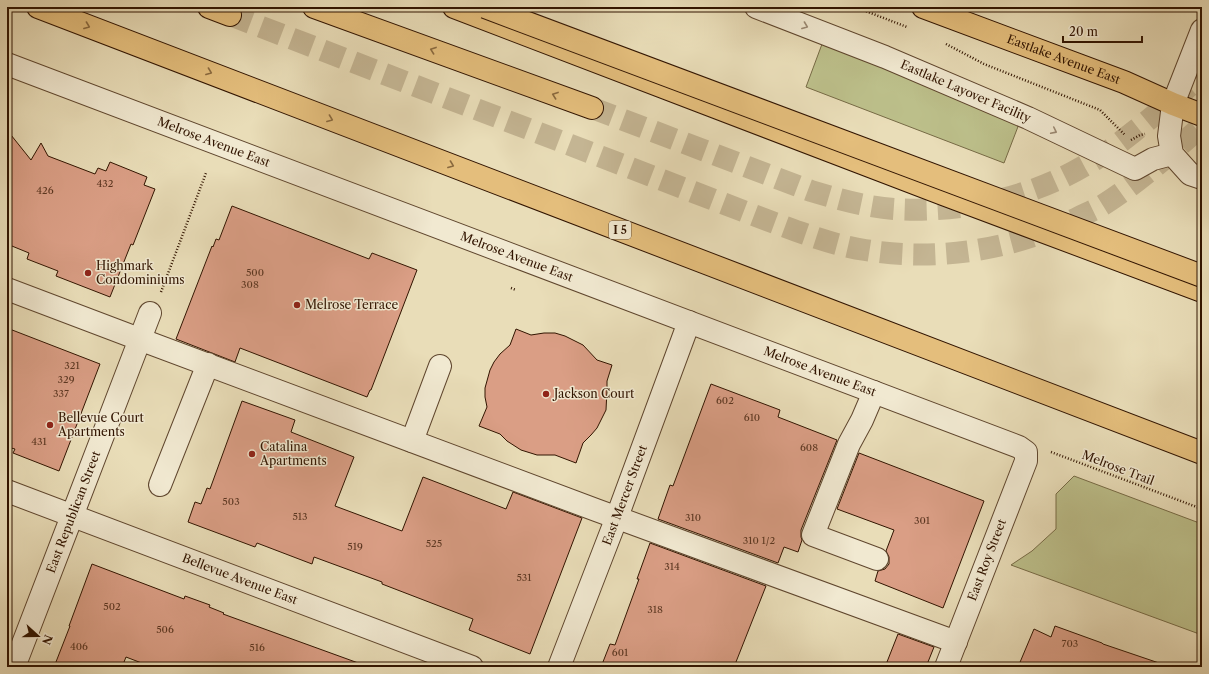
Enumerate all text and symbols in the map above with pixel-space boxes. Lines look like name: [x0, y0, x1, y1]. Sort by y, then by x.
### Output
scale bar: [1063, 18, 1142, 44]
one-way arrow: [84, 21, 91, 29]
one-way arrow: [801, 21, 808, 29]
text: 20 m: [1069, 24, 1098, 39]
street label: Eastlake Avenue East: [1005, 31, 1123, 87]
one-way arrow: [430, 47, 437, 55]
street label: Eastlake Layover Facility: [898, 56, 1034, 126]
one-way arrow: [205, 68, 212, 76]
one-way arrow: [552, 91, 559, 100]
street label: Melrose Avenue East: [156, 114, 273, 170]
one-way arrow: [326, 114, 333, 122]
one-way arrow: [1049, 126, 1057, 134]
one-way arrow: [448, 161, 455, 169]
house number: 432: [96, 177, 114, 190]
house number: 426: [36, 184, 54, 197]
road number: I 5: [609, 221, 631, 239]
street label: Melrose Avenue East: [459, 228, 576, 285]
place label: Highmark Condominiums: [96, 258, 185, 287]
house number: 500: [246, 266, 264, 279]
marker: Highmark Condominiums: [83, 268, 93, 278]
house number: 308: [241, 278, 259, 291]
place label: Melrose Terrace: [305, 297, 398, 312]
marker: Melrose Terrace: [292, 300, 302, 310]
street label: Melrose Avenue East: [762, 343, 879, 399]
house number: 321: [64, 359, 81, 372]
house number: 329: [57, 373, 75, 386]
place label: Jackson Court: [552, 386, 635, 401]
house number: 337: [53, 387, 69, 400]
marker: Jackson Court: [541, 389, 551, 399]
house number: 602: [716, 394, 734, 407]
place label: Bellevue Court Apartments: [57, 410, 145, 439]
house number: 610: [744, 411, 760, 424]
marker: Bellevue Court Apartments: [45, 420, 55, 430]
house number: 431: [31, 435, 48, 448]
place label: Catalina Apartments: [259, 439, 327, 468]
house number: 608: [800, 441, 818, 454]
street label: East Mercer Street: [599, 442, 650, 547]
street label: Melrose Trail: [1080, 447, 1157, 488]
street label: East Republican Street: [43, 448, 104, 575]
marker: Catalina Apartments: [247, 449, 257, 459]
house number: 503: [222, 495, 240, 508]
house number: 513: [292, 510, 308, 523]
house number: 310: [685, 511, 701, 524]
house number: 301: [914, 514, 931, 527]
street label: East Roy Street: [964, 516, 1009, 603]
house number: 310 1/2: [743, 534, 775, 547]
house number: 525: [426, 537, 442, 550]
house number: 519: [347, 540, 363, 553]
street label: Bellevue Avenue East: [180, 550, 301, 608]
house number: 314: [664, 560, 680, 573]
house number: 531: [516, 571, 532, 584]
house number: 502: [103, 600, 121, 613]
house number: 318: [647, 603, 663, 616]
north arrow: [18, 616, 58, 656]
house number: 506: [156, 623, 174, 636]
text: N: [39, 633, 56, 647]
house number: 703: [1062, 637, 1078, 650]
house number: 406: [70, 640, 88, 653]
house number: 516: [249, 641, 265, 654]
house number: 601: [612, 646, 629, 659]

